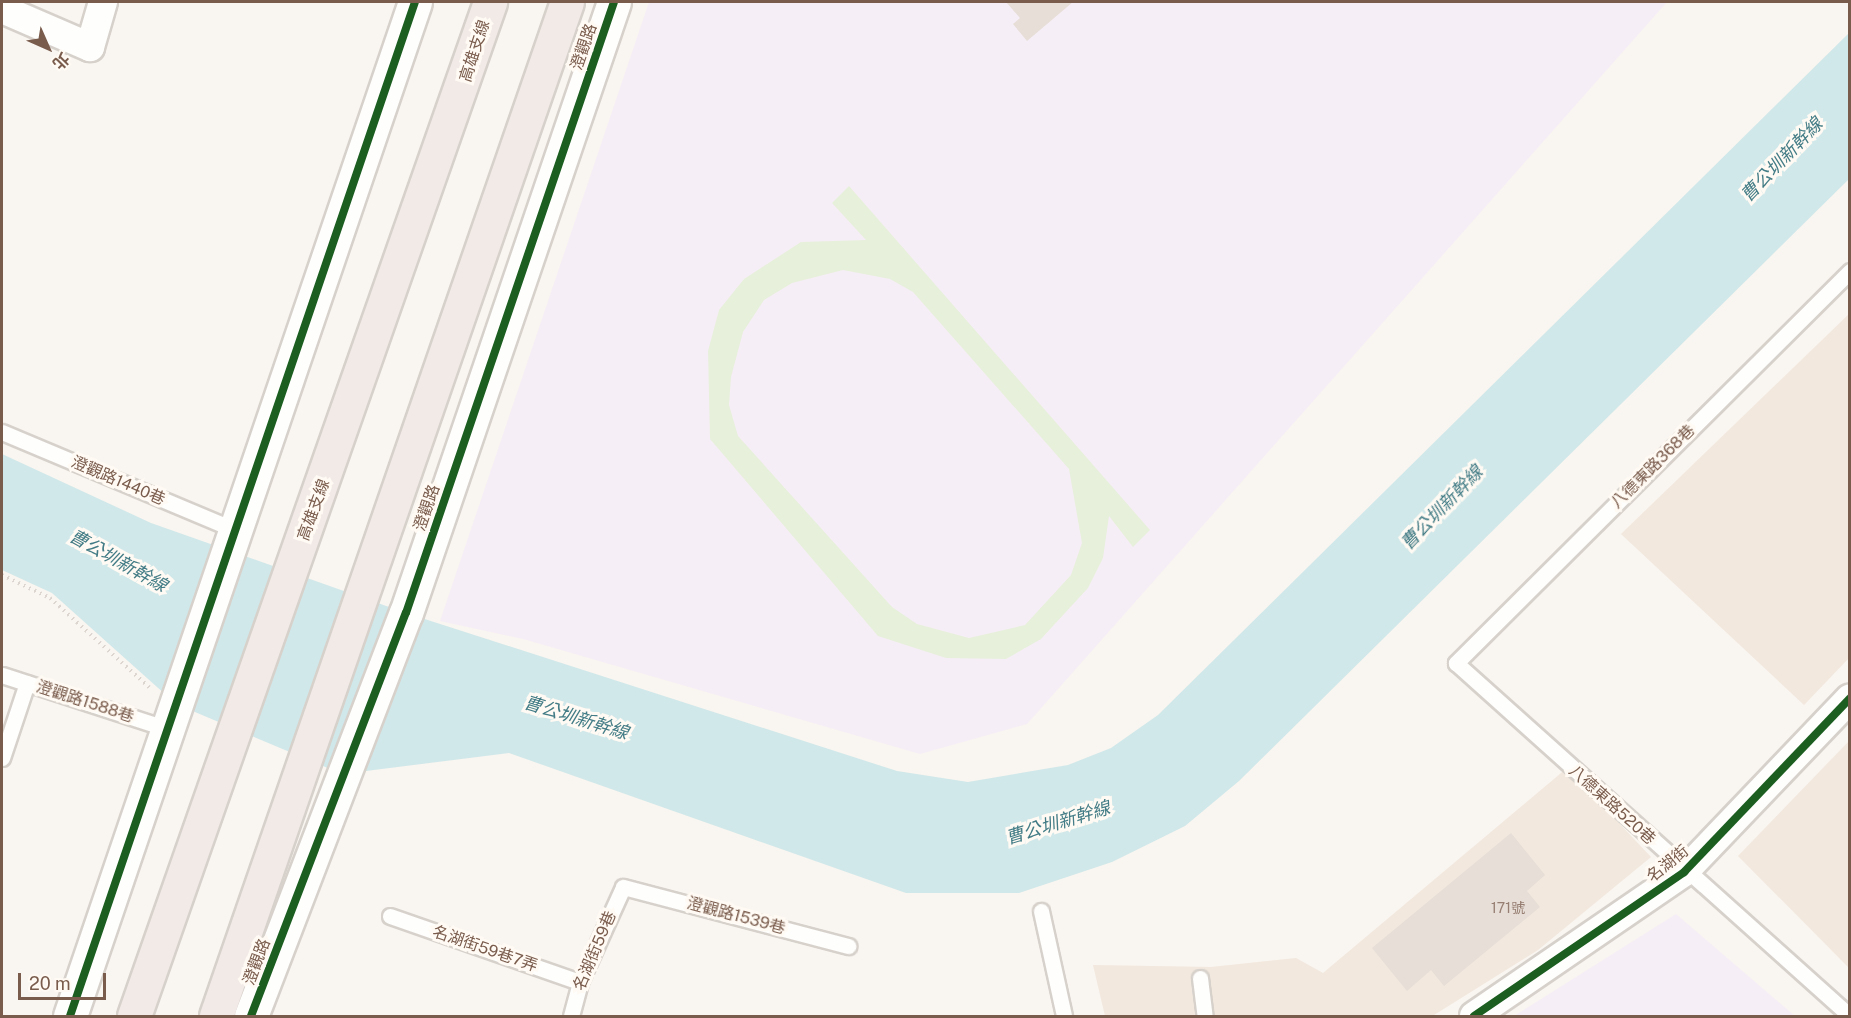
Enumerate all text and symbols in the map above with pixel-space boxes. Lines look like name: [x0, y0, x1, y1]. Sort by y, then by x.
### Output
north arrow: [18, 18, 78, 78]
street label: 高雄支線: [456, 18, 494, 84]
street label: 澄觀路: [567, 21, 601, 73]
text: 北: [49, 49, 73, 73]
water label: 曹公圳新幹線: [1737, 114, 1827, 206]
street label: 八德東路368巷: [1607, 421, 1699, 513]
street label: 澄觀路1440巷: [68, 453, 168, 509]
water label: 曹公圳新幹線: [1397, 462, 1487, 554]
street label: 高雄支線: [294, 477, 334, 543]
street label: 澄觀路: [410, 482, 444, 534]
water label: 曹公圳新幹線: [66, 525, 170, 597]
street label: 澄觀路1588巷: [34, 677, 136, 727]
water label: 曹公圳新幹線: [521, 692, 631, 744]
street label: 八德東路520巷: [1565, 761, 1659, 849]
water label: 曹公圳新幹線: [1003, 797, 1113, 849]
street label: 名湖街: [1643, 841, 1693, 887]
street label: 澄觀路1539巷: [685, 894, 787, 938]
house number: 171號: [1491, 900, 1525, 916]
street label: 名湖街59巷: [570, 908, 620, 994]
street label: 名湖街59巷7弄: [430, 922, 540, 976]
street label: 澄觀路: [239, 936, 275, 988]
scale bar: [21, 961, 110, 999]
text: 20 m: [29, 973, 71, 994]

